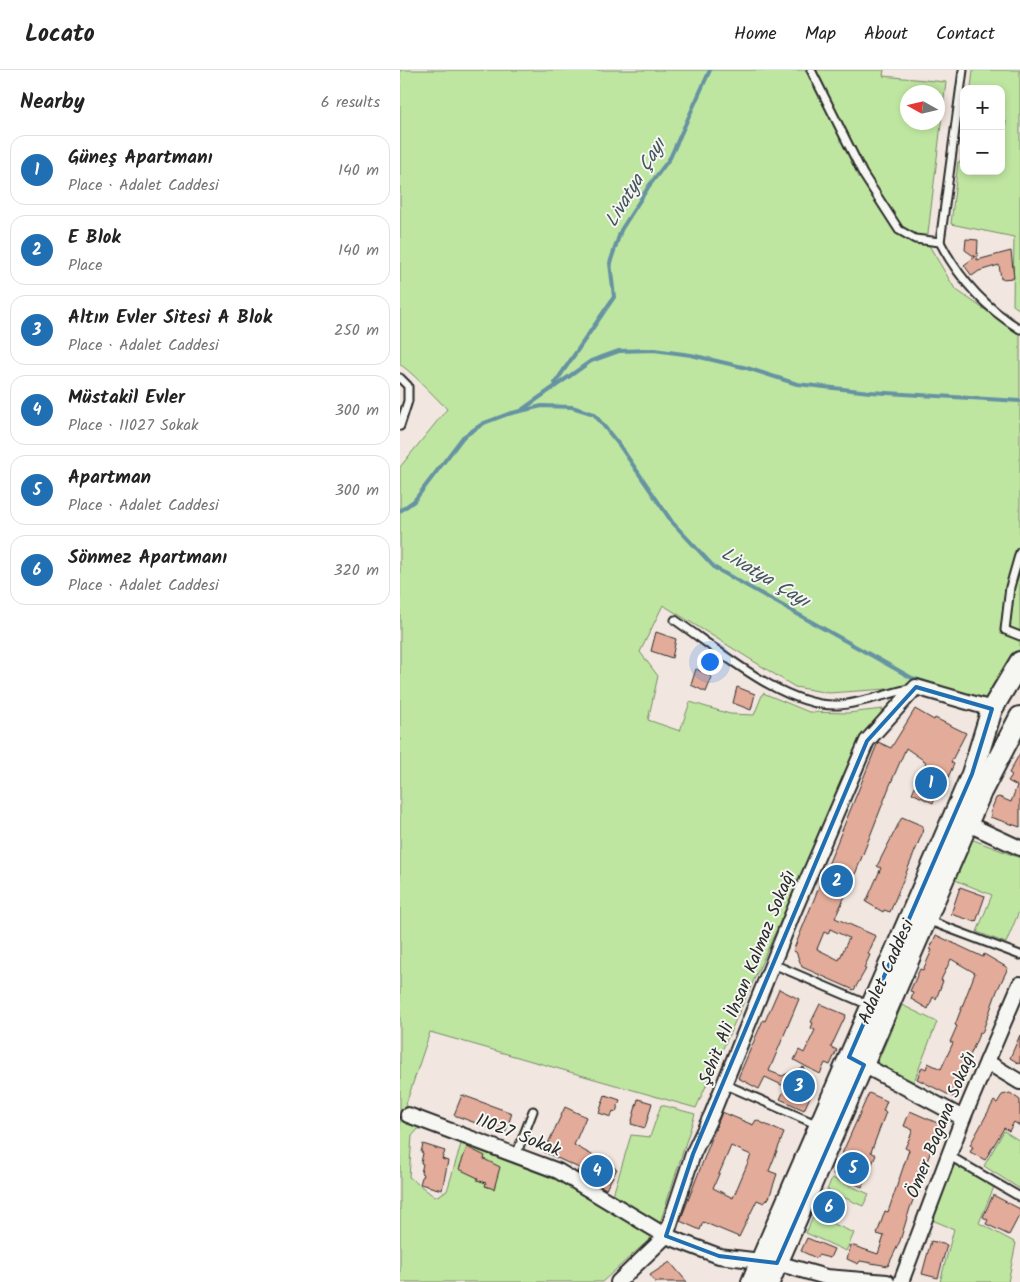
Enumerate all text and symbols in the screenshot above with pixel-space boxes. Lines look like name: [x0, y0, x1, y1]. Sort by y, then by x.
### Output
text: Locato: [25, 15, 95, 54]
text: Home: [734, 20, 777, 49]
text: Map: [805, 20, 836, 49]
text: About: [864, 20, 908, 49]
text: Contact: [936, 20, 995, 49]
north arrow: [900, 85, 945, 130]
map controls: [960, 85, 1005, 175]
button: +: [960, 85, 1005, 130]
text: Nearby: [20, 86, 85, 119]
text: 6 results: [321, 90, 380, 115]
button: −: [960, 130, 1005, 175]
water label: Livatya Çayı: [598, 131, 675, 233]
text: Güneş Apartmanı: [68, 143, 212, 173]
text: 1: [35, 158, 39, 183]
text: 140 m: [338, 158, 379, 183]
text: Place · Adalet Caddesi: [68, 173, 219, 198]
text: E Blok: [68, 223, 121, 253]
text: 2: [32, 238, 42, 263]
text: 140 m: [338, 238, 379, 263]
text: Place: [68, 253, 102, 278]
text: Altın Evler Sitesi A Blok: [68, 303, 272, 333]
text: 3: [33, 318, 41, 343]
text: 250 m: [334, 318, 379, 343]
text: Place · Adalet Caddesi: [68, 333, 219, 358]
text: Müstakil Evler: [68, 383, 185, 413]
text: 4: [33, 398, 41, 423]
text: 300 m: [335, 398, 379, 423]
text: Place · 11027 Sokak: [68, 413, 198, 438]
text: Apartman: [68, 463, 151, 493]
text: 5: [33, 478, 41, 503]
text: 300 m: [335, 478, 379, 503]
text: Place · Adalet Caddesi: [68, 493, 219, 518]
water label: Livatya Çayı: [715, 540, 817, 617]
text: Sönmez Apartmanı: [68, 543, 227, 573]
text: 6: [33, 558, 41, 583]
text: 320 m: [333, 558, 379, 583]
text: Place · Adalet Caddesi: [68, 573, 219, 598]
your location: [697, 649, 723, 675]
pin: 1: [915, 764, 947, 802]
pin: 2: [821, 862, 853, 900]
street label: Şehit Ali İhsan Kalmaz Sokağı: [691, 866, 805, 1090]
street label: Adalet Caddesi: [851, 914, 923, 1029]
street label: Ömer Bagana Sokağı: [899, 1047, 985, 1203]
pin: 3: [783, 1067, 815, 1105]
street label: 11027 Sokak: [471, 1106, 565, 1166]
pin: 5: [837, 1149, 869, 1187]
pin: 4: [581, 1152, 613, 1190]
pin: 6: [813, 1188, 845, 1226]

